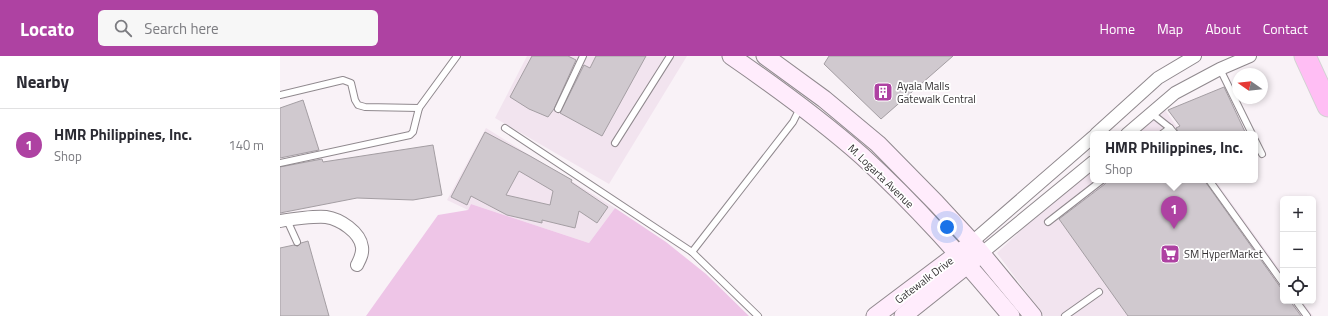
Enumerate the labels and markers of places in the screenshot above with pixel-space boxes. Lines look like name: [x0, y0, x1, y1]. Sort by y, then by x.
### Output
place label: Ayala Malls Gatewalk Central: [897, 78, 976, 107]
building icon: Ayala Malls Gatewalk Central: [872, 81, 894, 103]
pin: 1: [1161, 196, 1187, 229]
supermarket icon: SM HyperMarket: [1159, 243, 1181, 265]
place label: SM HyperMarket: [1184, 246, 1263, 262]

